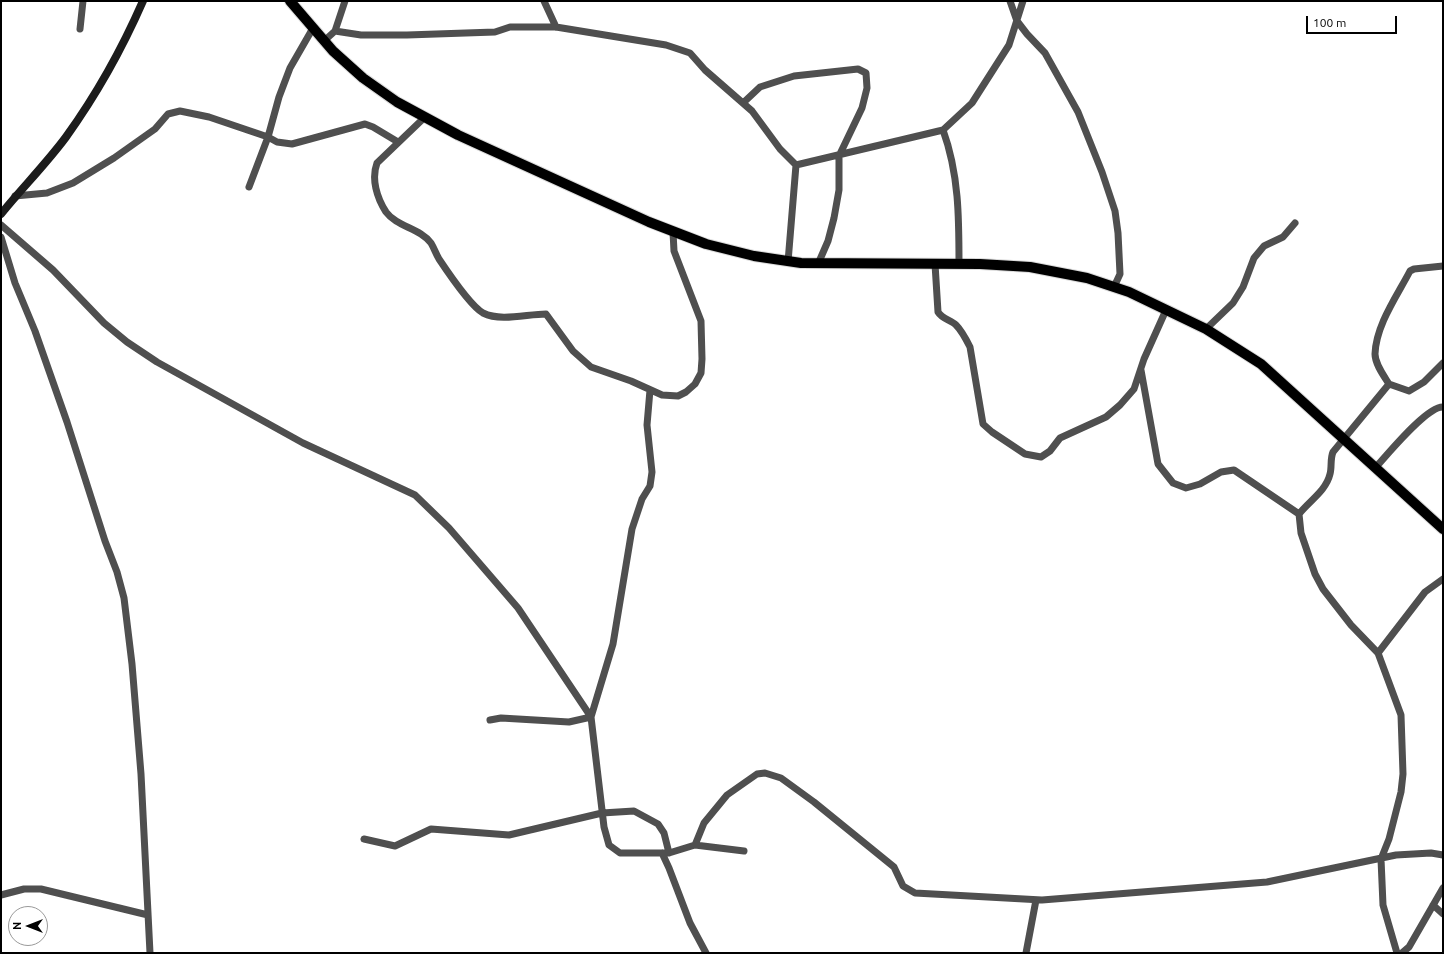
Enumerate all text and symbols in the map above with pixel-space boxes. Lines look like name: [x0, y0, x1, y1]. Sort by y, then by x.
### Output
scale bar: [1308, 8, 1399, 34]
text: 100 m: [1313, 16, 1346, 29]
north arrow: [8, 906, 48, 946]
text: N: [11, 922, 23, 930]

